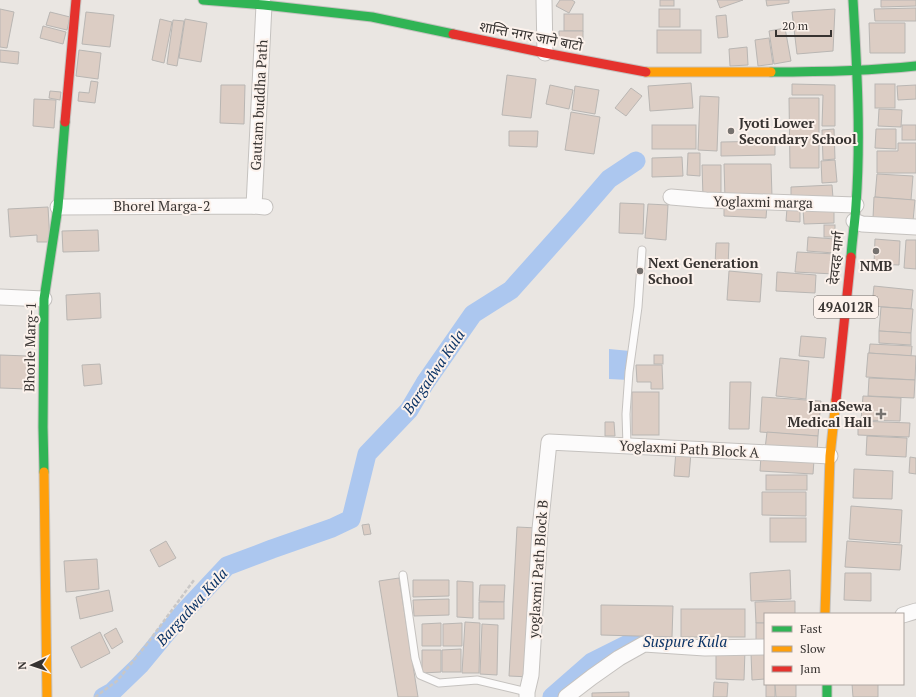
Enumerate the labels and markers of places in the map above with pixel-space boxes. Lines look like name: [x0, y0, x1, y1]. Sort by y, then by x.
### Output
place label: Jyoti Lower Secondary School: [739, 113, 857, 148]
marker: Jyoti Lower Secondary School: [726, 126, 736, 136]
marker: NMB: [871, 246, 881, 256]
place label: Next Generation School: [648, 253, 758, 288]
place label: NMB: [860, 256, 892, 275]
marker: Next Generation School: [635, 266, 645, 276]
place label: JanaSewa Medical Hall: [788, 396, 872, 431]
marker: JanaSewa Medical Hall: [875, 408, 887, 420]

